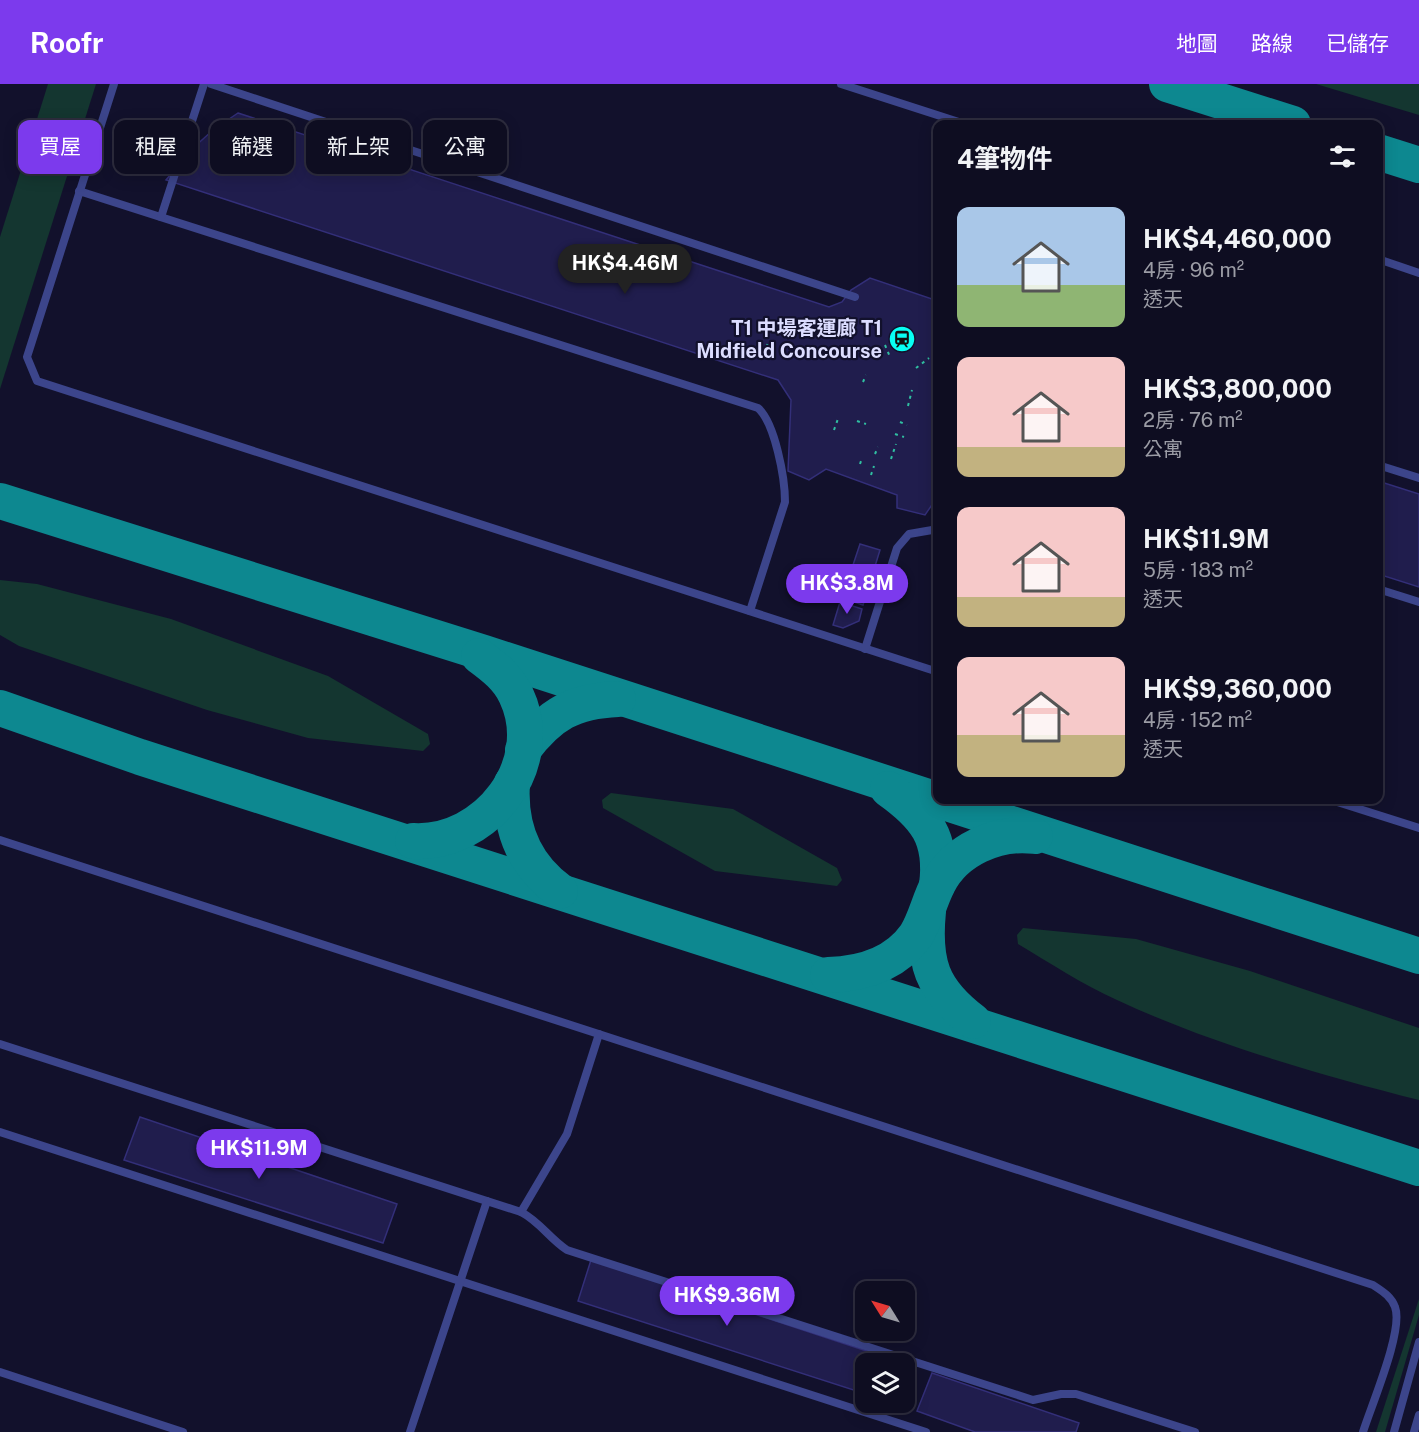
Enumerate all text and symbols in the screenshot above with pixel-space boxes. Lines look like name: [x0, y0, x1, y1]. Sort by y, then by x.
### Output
text: Roofr: [30, 26, 103, 59]
text: 地圖: [1176, 31, 1218, 56]
text: 路線: [1251, 31, 1293, 56]
text: 已儲存: [1326, 31, 1389, 56]
chip: 買屋: [18, 120, 102, 174]
chip: 租屋: [114, 120, 198, 174]
chip: 篩選: [210, 120, 294, 174]
chip: 新上架: [306, 120, 411, 174]
chip: 公寓: [423, 120, 507, 174]
icon: filters: [1326, 140, 1359, 173]
text: 4筆物件: [957, 143, 1052, 174]
text: HK$4,460,000: [1143, 223, 1332, 254]
icon: home: [1005, 231, 1077, 303]
pin: HK$4.46M: [563, 244, 687, 295]
text: HK$4.46M: [572, 251, 678, 275]
text: 4房 · 96 m²: [1143, 258, 1244, 282]
text: 透天: [1143, 287, 1183, 311]
place label: T1 中場客運廊 T1 Midfield Concourse: [696, 316, 882, 363]
station icon: T1 中場客運廊 T1 Midfield Concourse: [887, 324, 917, 354]
text: HK$3,800,000: [1143, 373, 1332, 404]
icon: home: [1005, 381, 1077, 453]
text: 2房 · 76 m²: [1143, 408, 1243, 432]
text: 公寓: [1143, 437, 1183, 461]
text: HK$11.9M: [1143, 523, 1270, 554]
icon: home: [1005, 531, 1077, 603]
text: 5房 · 183 m²: [1143, 558, 1253, 582]
pin: HK$3.8M: [792, 564, 902, 615]
text: HK$3.8M: [800, 571, 894, 595]
text: 透天: [1143, 587, 1183, 611]
text: HK$9,360,000: [1143, 673, 1332, 704]
icon: home: [1005, 681, 1077, 753]
text: 4房 · 152 m²: [1143, 708, 1252, 732]
text: 透天: [1143, 737, 1183, 761]
pin: HK$11.9M: [197, 1129, 321, 1180]
text: HK$11.9M: [210, 1136, 308, 1160]
pin: HK$9.36M: [665, 1276, 789, 1327]
north arrow: [855, 1281, 915, 1341]
map controls: [855, 1281, 915, 1413]
text: HK$9.36M: [674, 1283, 780, 1307]
button: layers: [855, 1353, 915, 1413]

